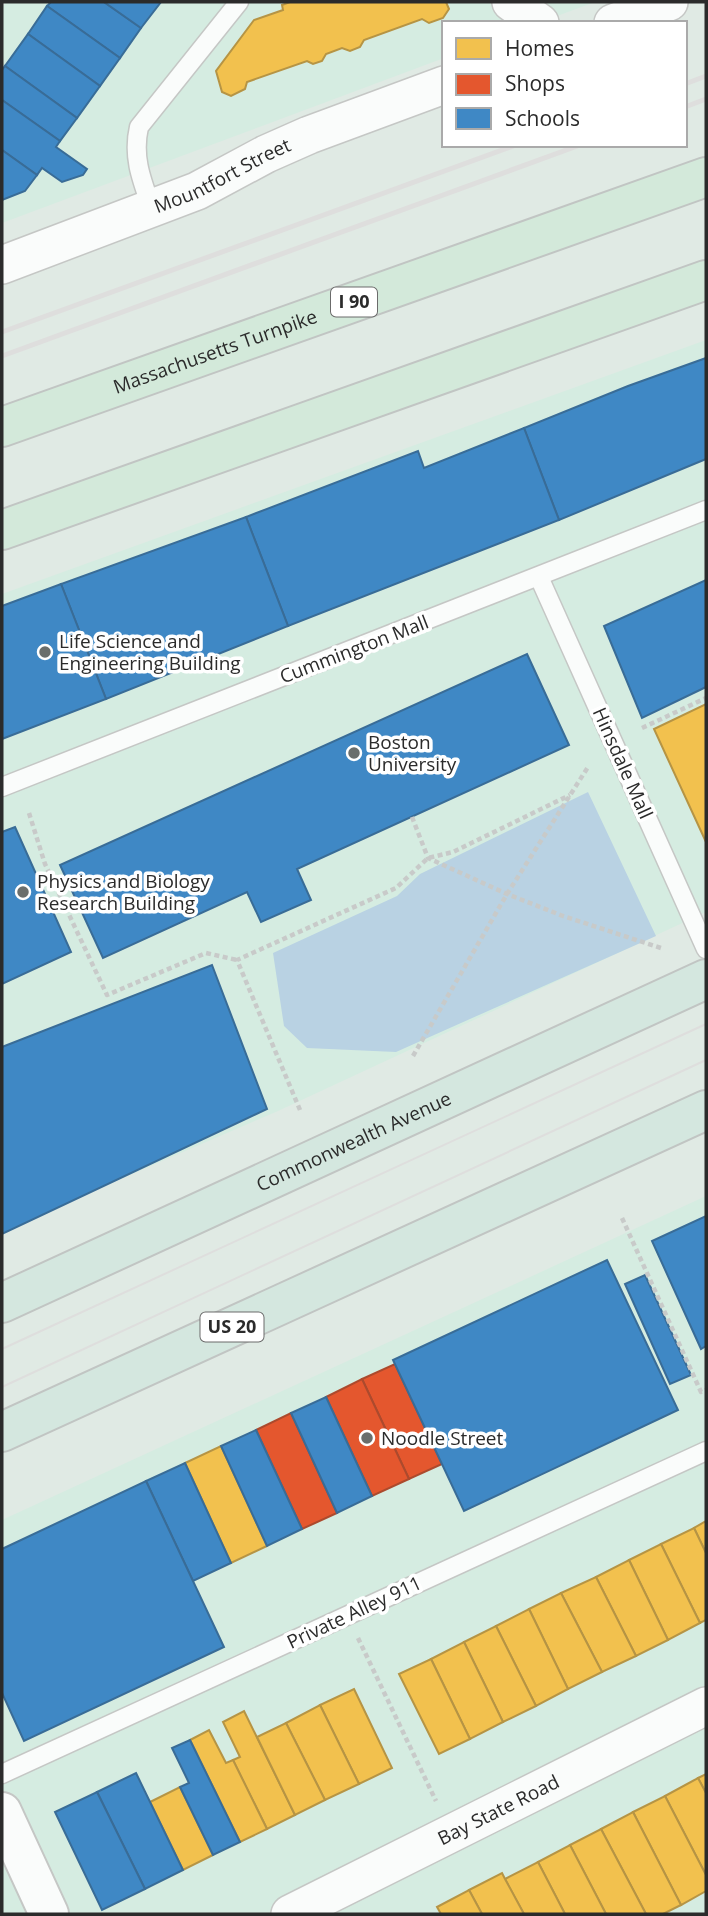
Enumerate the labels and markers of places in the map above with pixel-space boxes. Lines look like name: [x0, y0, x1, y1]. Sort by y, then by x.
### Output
place label: Life Science and Engineering Building: [59, 628, 241, 676]
marker: Life Science and Engineering Building: [37, 644, 53, 660]
place label: Boston University: [368, 729, 457, 777]
marker: Boston University: [346, 745, 362, 761]
place label: Physics and Biology Research Building: [37, 868, 210, 916]
marker: Physics and Biology Research Building: [15, 884, 31, 900]
place label: Noodle Street: [381, 1425, 503, 1451]
marker: Noodle Street: [359, 1430, 375, 1446]

